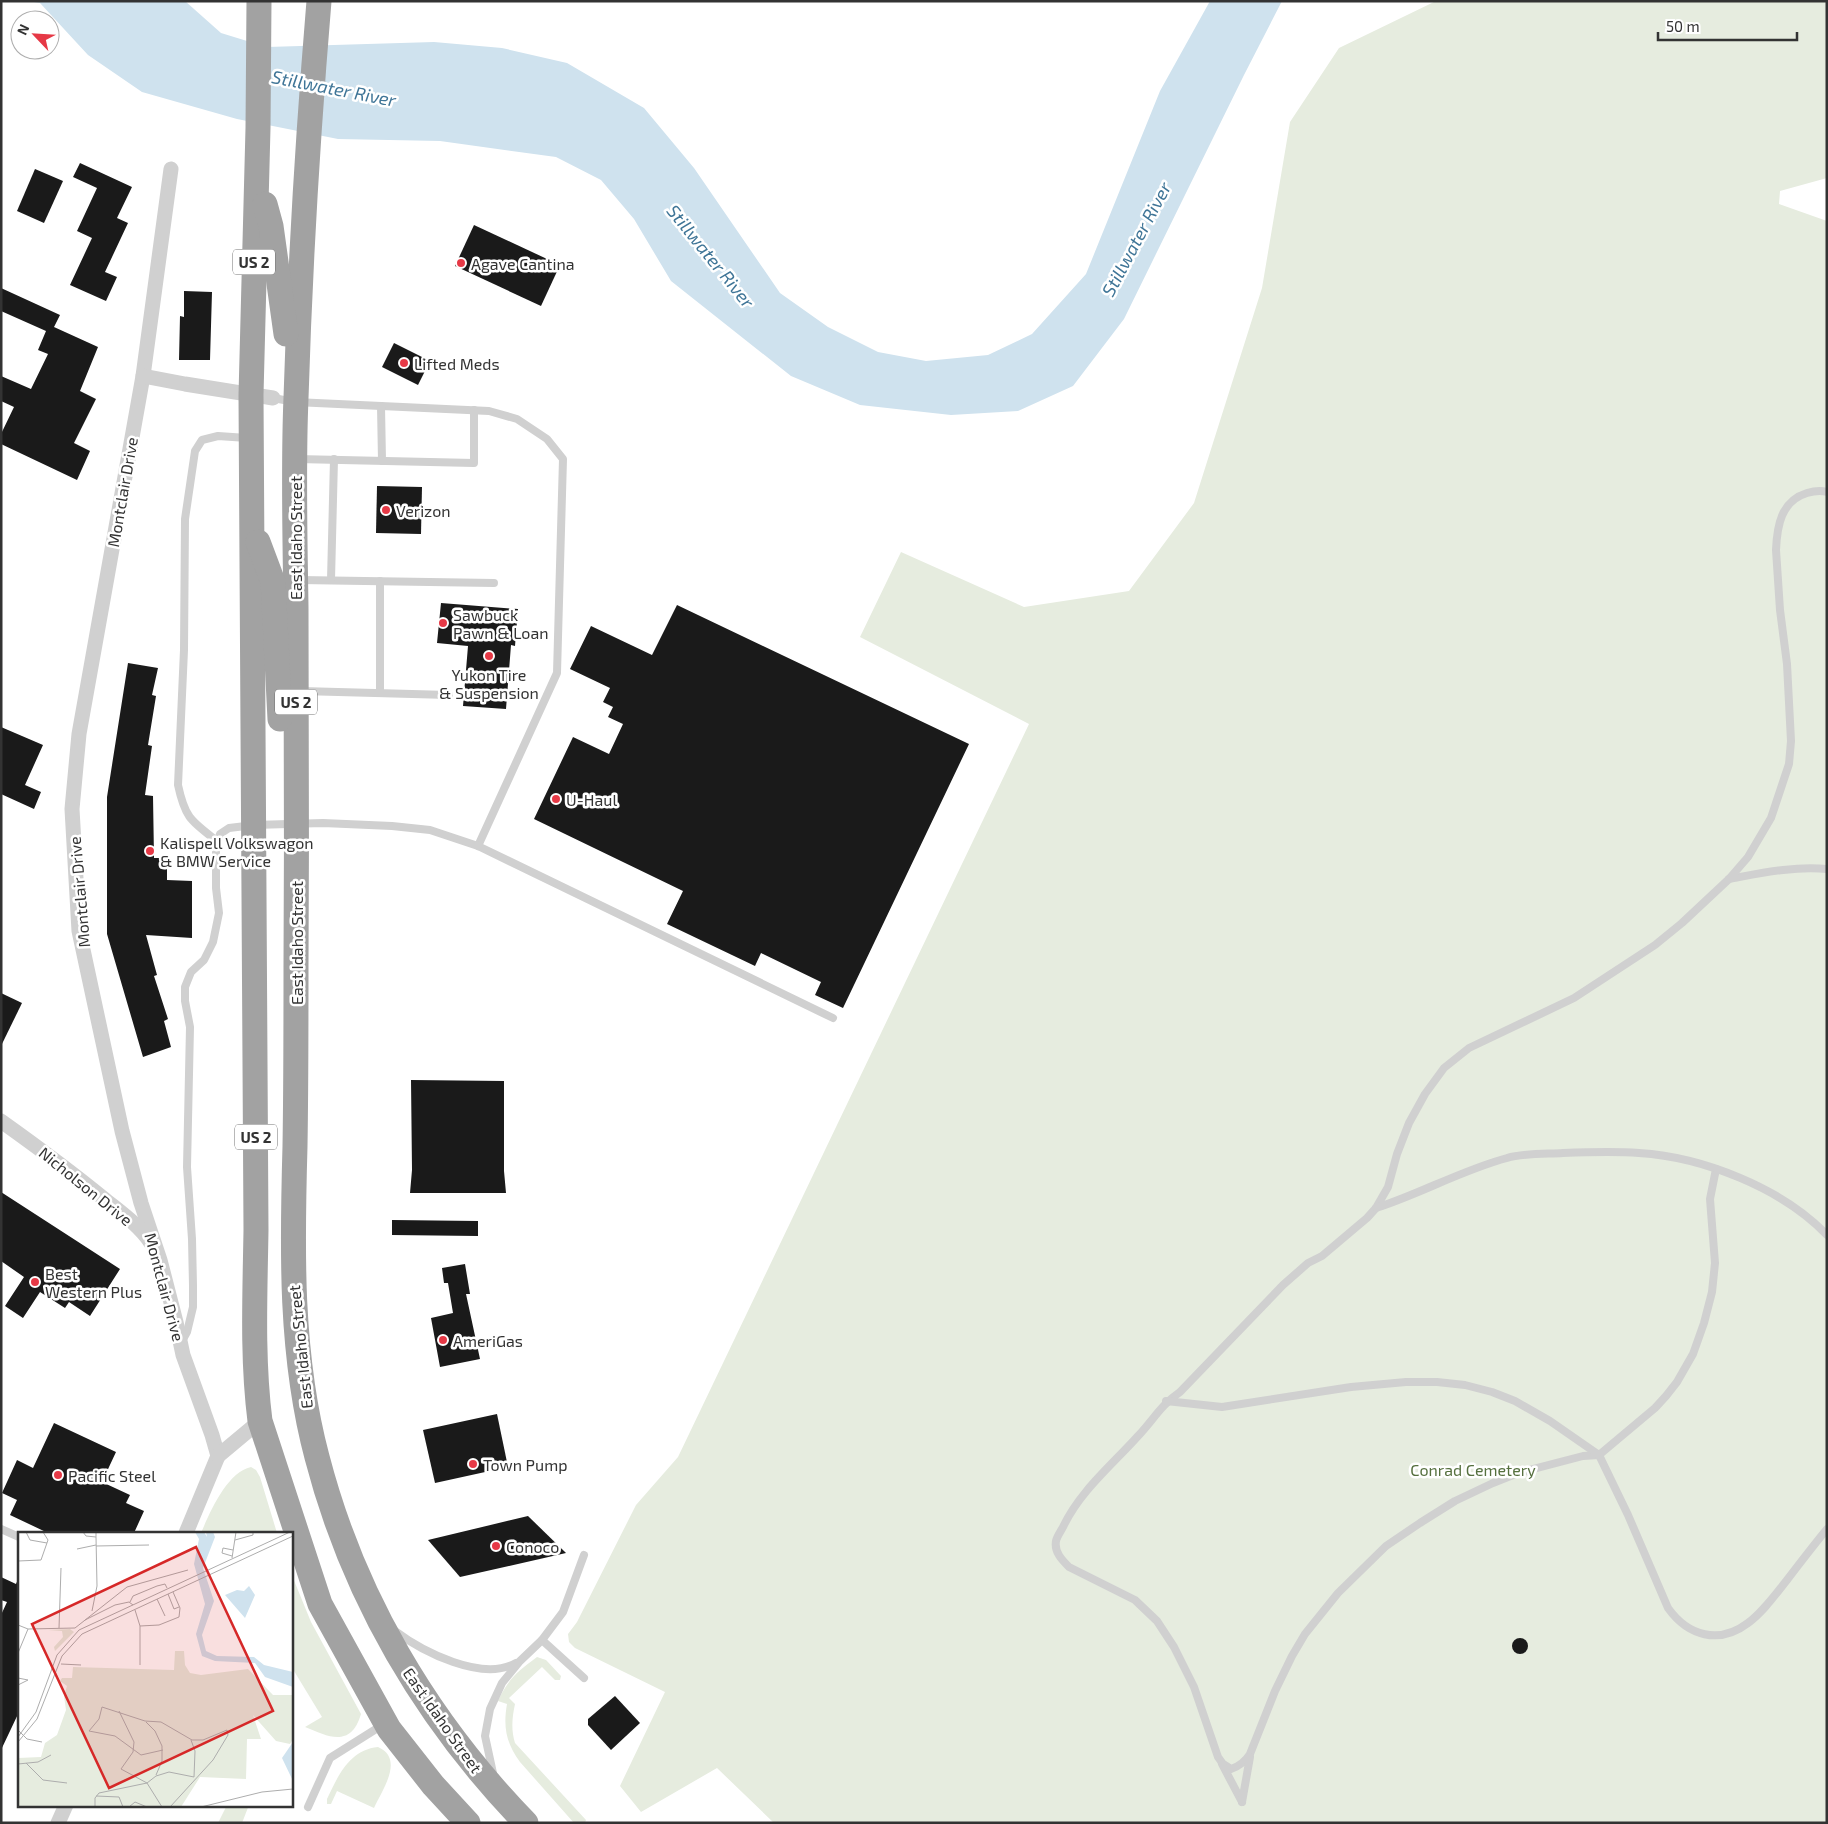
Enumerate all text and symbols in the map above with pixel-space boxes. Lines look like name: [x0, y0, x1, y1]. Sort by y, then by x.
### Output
north arrow: [10, 10, 60, 60]
scale bar: [1658, 10, 1797, 42]
text: 50 m: [1666, 17, 1700, 35]
text: N: [13, 21, 33, 37]
water label: Stillwater River: [270, 65, 399, 111]
water label: Stillwater River: [1097, 177, 1176, 300]
water label: Stillwater River: [663, 200, 760, 313]
road number: US 2: [233, 250, 275, 274]
place label: Agave Cantina: [471, 254, 574, 273]
marker: Agave Cantina: [455, 257, 467, 269]
place label: Lifted Meds: [414, 354, 500, 373]
marker: Lifted Meds: [398, 357, 410, 369]
street label: Montclair Drive: [103, 435, 141, 549]
street label: East Idaho Street: [286, 476, 305, 600]
place label: Verizon: [396, 501, 451, 520]
marker: Verizon: [380, 504, 392, 516]
place label: Sawbuck Pawn & Loan: [453, 605, 549, 642]
marker: Sawbuck Pawn & Loan: [437, 617, 449, 629]
marker: Yukon Tire & Suspension: [483, 650, 495, 662]
place label: Yukon Tire & Suspension: [439, 665, 539, 702]
road number: US 2: [275, 690, 317, 714]
place label: U-Haul: [566, 790, 617, 809]
marker: U-Haul: [550, 793, 562, 805]
place label: Kalispell Volkswagon & BMW Service: [160, 833, 314, 870]
street label: Montclair Drive: [65, 836, 93, 948]
marker: Kalispell Volkswagon & BMW Service: [144, 845, 156, 857]
street label: East Idaho Street: [287, 881, 306, 1005]
road number: US 2: [235, 1124, 277, 1150]
street label: Nicholson Drive: [36, 1143, 136, 1229]
street label: Montclair Drive: [141, 1231, 189, 1343]
place label: Best Western Plus: [45, 1264, 142, 1301]
marker: Best Western Plus: [29, 1276, 41, 1288]
street label: East Idaho Street: [284, 1284, 316, 1410]
place label: AmeriGas: [453, 1331, 523, 1350]
marker: AmeriGas: [437, 1334, 449, 1346]
place label: Town Pump: [483, 1455, 567, 1474]
marker: Town Pump: [467, 1458, 479, 1470]
park label: Conrad Cemetery: [1410, 1460, 1536, 1479]
place label: Pacific Steel: [68, 1466, 156, 1485]
marker: Pacific Steel: [52, 1469, 64, 1481]
inset map: [18, 1532, 292, 1806]
place label: Conoco: [506, 1537, 559, 1556]
marker: Conoco: [490, 1540, 502, 1552]
street label: East Idaho Street: [400, 1664, 486, 1776]

